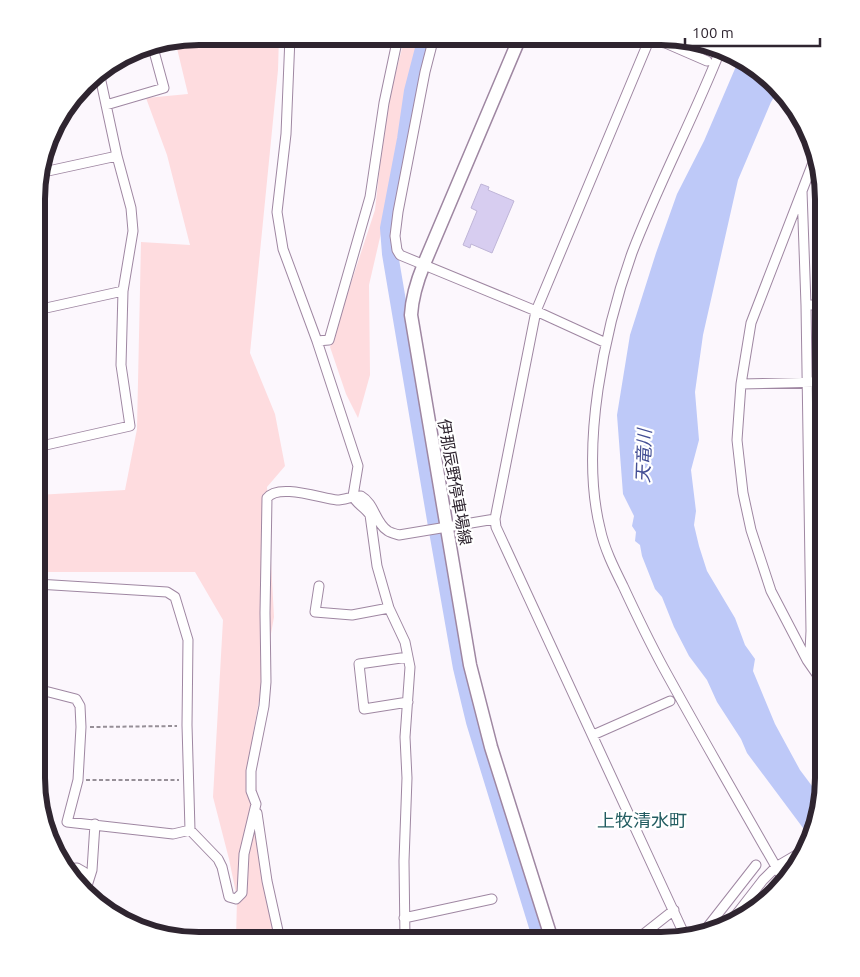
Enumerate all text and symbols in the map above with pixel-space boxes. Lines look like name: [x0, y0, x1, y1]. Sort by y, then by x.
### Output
scale bar: [685, 15, 820, 47]
text: 100 m: [692, 24, 734, 41]
street label: 伊那辰野停車場線: [435, 417, 475, 547]
water label: 天竜川: [632, 427, 654, 483]
district label: 上牧清水町: [597, 810, 687, 830]

